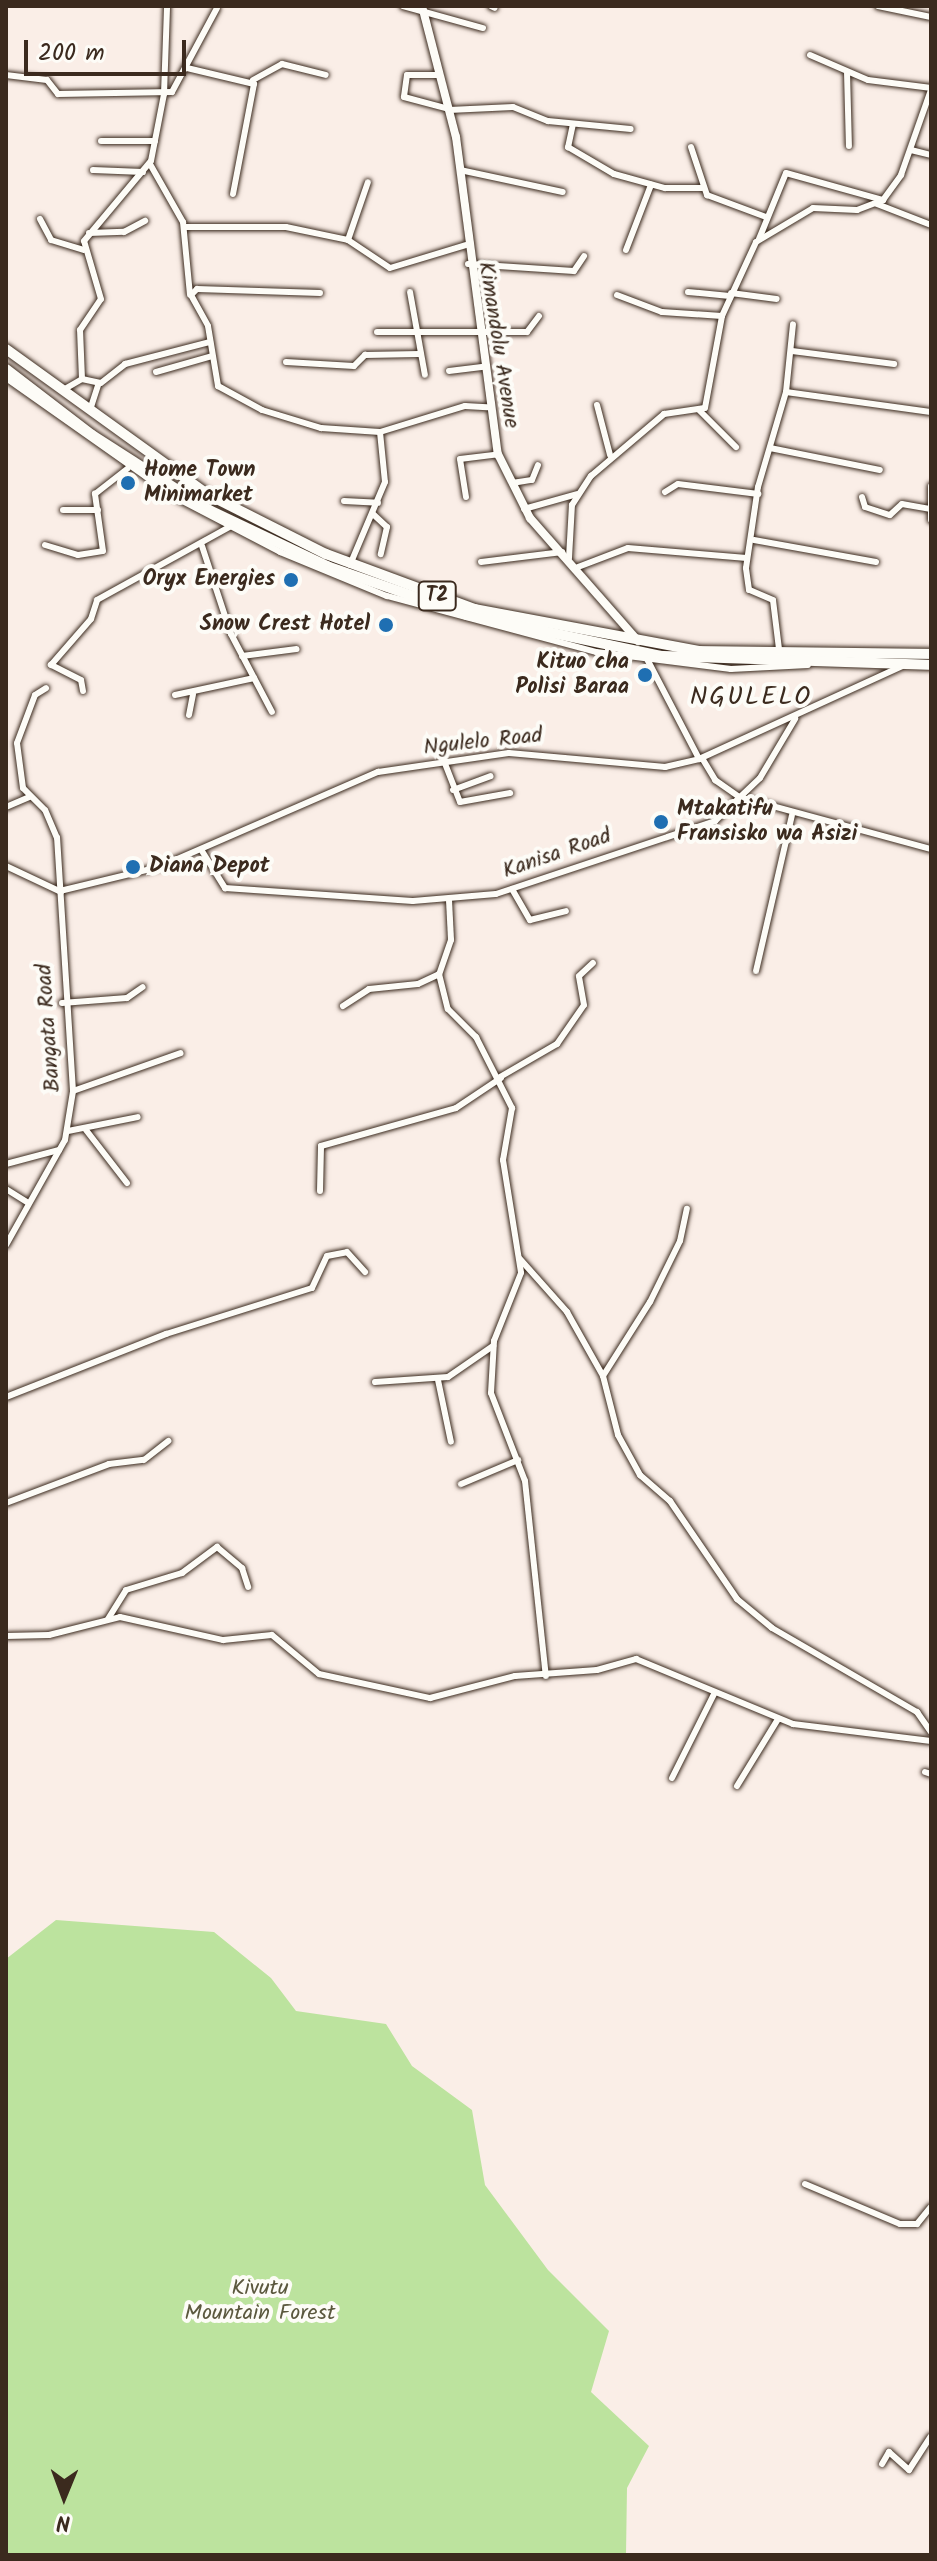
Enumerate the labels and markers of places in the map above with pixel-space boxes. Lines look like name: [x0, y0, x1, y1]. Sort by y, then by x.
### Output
place label: Home Town Minimarket: [144, 457, 255, 508]
marker: Home Town Minimarket: [119, 474, 137, 492]
place label: Oryx Energies: [143, 567, 275, 593]
marker: Oryx Energies: [282, 571, 300, 589]
place label: Snow Crest Hotel: [200, 612, 370, 638]
marker: Snow Crest Hotel: [377, 616, 395, 634]
place label: Kituo cha Polisi Baraa: [516, 649, 629, 700]
marker: Kituo cha Polisi Baraa: [636, 666, 654, 684]
place label: Mtakatifu Fransisko wa Asizi: [677, 796, 857, 848]
marker: Mtakatifu Fransisko wa Asizi: [652, 813, 670, 831]
place label: Diana Depot: [149, 854, 270, 880]
marker: Diana Depot: [124, 858, 142, 876]

